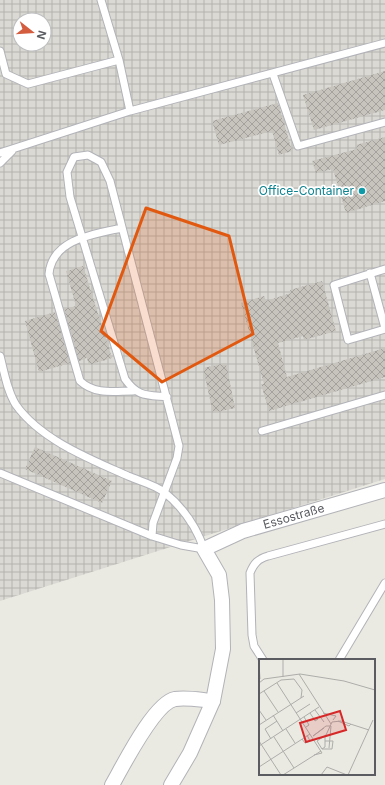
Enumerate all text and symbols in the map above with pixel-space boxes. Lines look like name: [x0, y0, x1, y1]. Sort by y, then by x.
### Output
north arrow: [12, 12, 52, 52]
text: N: [34, 29, 49, 41]
place label: Office-Container: [259, 183, 354, 198]
marker: Office-Container: [357, 186, 367, 196]
street label: Essostraße: [261, 500, 326, 532]
inset map: [259, 659, 375, 775]

